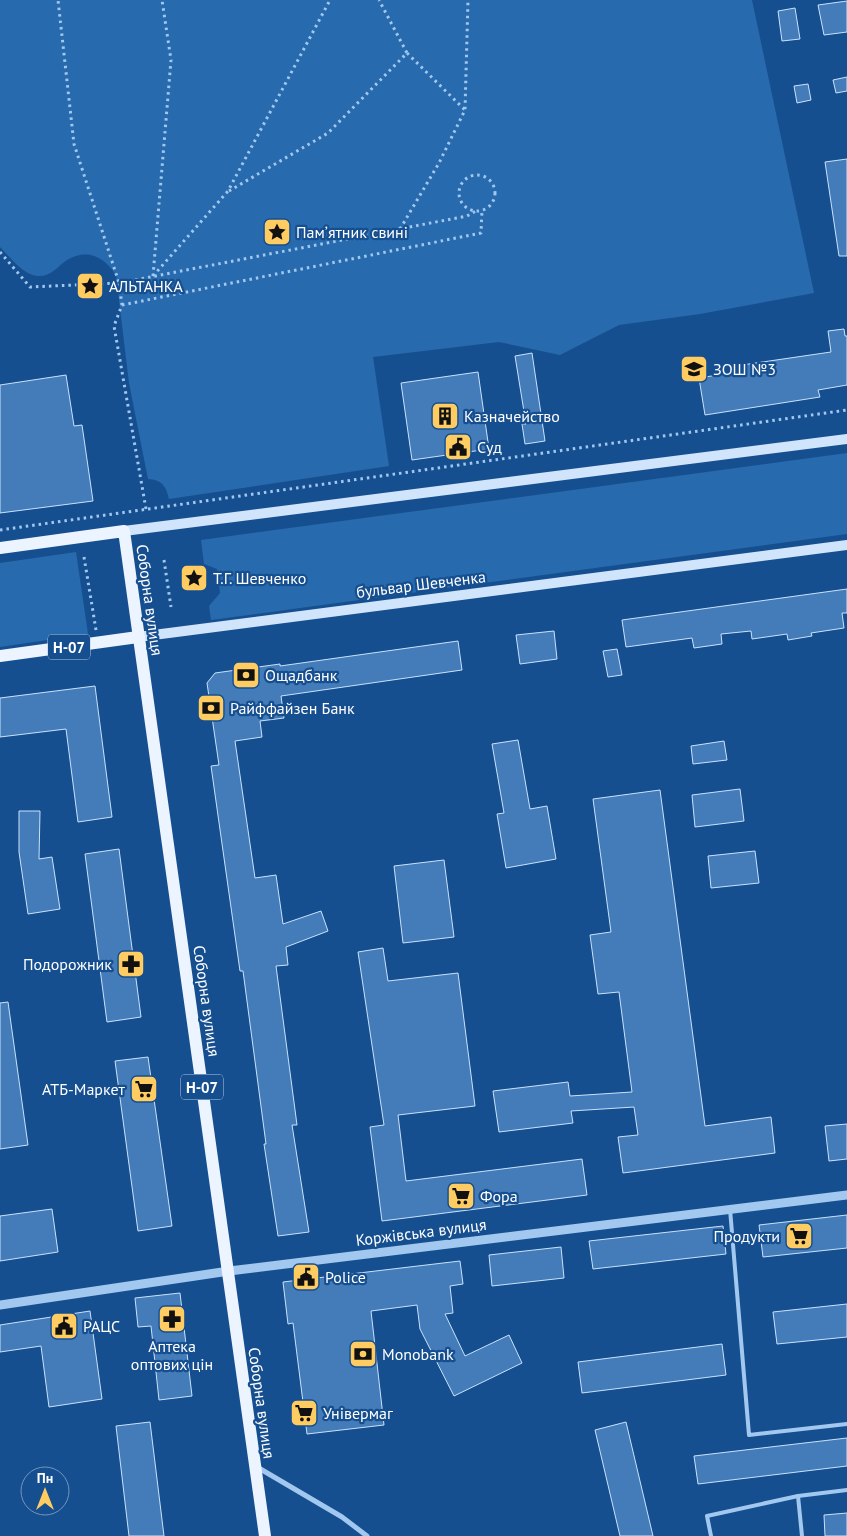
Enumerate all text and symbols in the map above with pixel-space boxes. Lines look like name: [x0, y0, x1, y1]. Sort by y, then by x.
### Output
place icon: Памʼятник свині: [262, 217, 292, 247]
place label: Памʼятник свині: [296, 222, 408, 242]
place icon: АЛЬТАНКА: [75, 271, 105, 301]
place label: АЛЬТАНКА: [109, 276, 184, 296]
school or university icon: ЗОШ №3: [679, 354, 709, 384]
place label: ЗОШ №3: [713, 359, 776, 379]
building icon: Казначейство: [430, 401, 460, 431]
place label: Казначейство: [464, 406, 560, 426]
public building icon: Суд: [443, 432, 473, 462]
place label: Суд: [477, 437, 502, 457]
street label: Соборна вулиця: [132, 543, 168, 657]
place icon: Т.Г. Шевченко: [179, 563, 209, 593]
street label: бульвар Шевченка: [355, 566, 487, 602]
place label: Т.Г. Шевченко: [213, 568, 306, 588]
road number: Н-07: [48, 634, 90, 660]
bank icon: Ощадбанк: [231, 660, 261, 690]
place label: Ощадбанк: [265, 665, 338, 685]
bank icon: Райффайзен Банк: [196, 693, 226, 723]
place label: Райффайзен Банк: [230, 698, 355, 718]
street label: Соборна вулиця: [189, 944, 225, 1058]
pharmacy icon: Подорожник: [116, 949, 146, 979]
place label: Подорожник: [23, 954, 112, 974]
supermarket icon: АТБ-Маркет: [129, 1074, 159, 1104]
road number: Н-07: [181, 1074, 223, 1100]
place label: АТБ-Маркет: [42, 1079, 126, 1099]
supermarket icon: Фора: [446, 1181, 476, 1211]
place label: Фора: [480, 1186, 518, 1206]
street label: Коржівська вулиця: [354, 1214, 488, 1250]
supermarket icon: Продукти: [784, 1221, 814, 1251]
place label: Продукти: [713, 1226, 780, 1246]
public building icon: Police: [291, 1262, 321, 1292]
place label: Police: [325, 1267, 366, 1287]
pharmacy icon: Аптека оптових цін: [157, 1304, 187, 1334]
public building icon: РАЦС: [49, 1311, 79, 1341]
place label: РАЦС: [83, 1316, 120, 1336]
place label: Аптека оптових цін: [131, 1336, 213, 1374]
bank icon: Monobank: [348, 1339, 378, 1369]
place label: Monobank: [382, 1344, 454, 1364]
street label: Соборна вулиця: [244, 1346, 280, 1460]
supermarket icon: Універмаг: [289, 1398, 319, 1428]
place label: Універмаг: [323, 1403, 393, 1423]
north arrow: [20, 1466, 70, 1516]
text: Пн: [37, 1469, 53, 1487]

